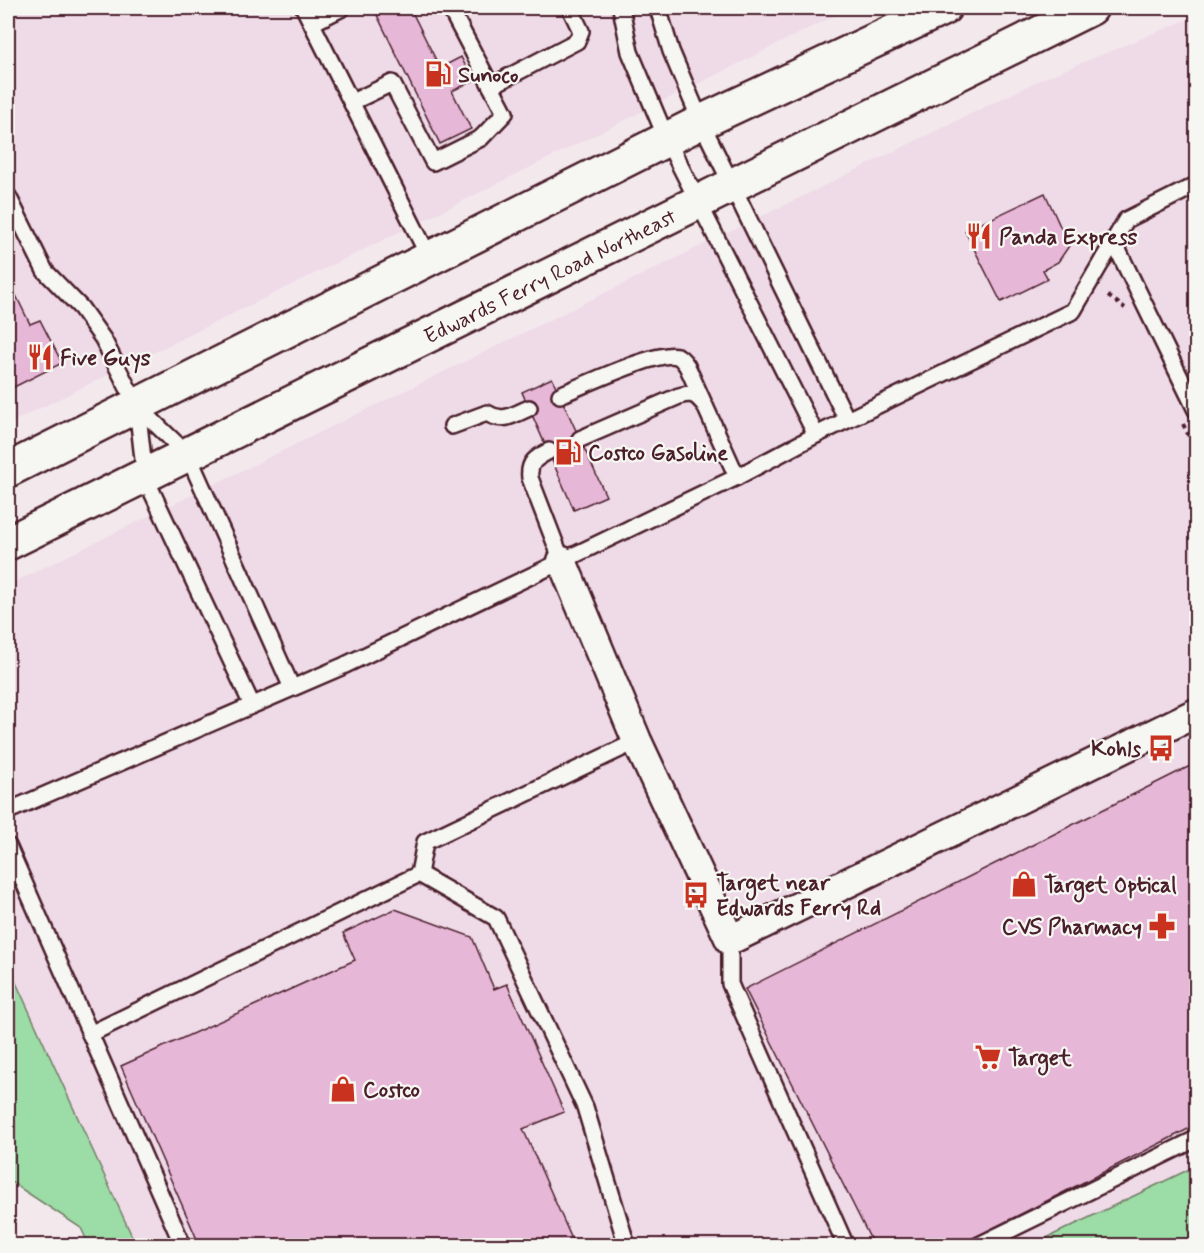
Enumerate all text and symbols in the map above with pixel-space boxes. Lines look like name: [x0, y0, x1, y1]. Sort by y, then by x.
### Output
fuel station icon: Sunoco: [423, 59, 453, 89]
place label: Sunoco: [458, 62, 519, 90]
street label: Edwards Ferry Road Northeast: [420, 203, 681, 351]
restaurant icon: Panda Express: [964, 221, 994, 251]
place label: Panda Express: [999, 224, 1138, 252]
restaurant icon: Five Guys: [25, 342, 55, 372]
place label: Five Guys: [60, 345, 151, 374]
fuel station icon: Costco Gasoline: [553, 437, 583, 467]
place label: Costco Gasoline: [588, 440, 728, 468]
bus stop icon: Kohls: [1146, 733, 1176, 763]
place label: Kohls: [1091, 736, 1141, 764]
shop icon: Target Optical: [1009, 869, 1039, 899]
place label: Target near Edwards Ferry Rd: [716, 870, 881, 923]
place label: Target Optical: [1044, 872, 1177, 903]
bus stop icon: Target near Edwards Ferry Rd: [681, 880, 711, 910]
pharmacy icon: CVS Pharmacy: [1147, 911, 1177, 941]
place label: CVS Pharmacy: [1002, 914, 1142, 942]
supermarket icon: Target: [973, 1042, 1003, 1072]
place label: Target: [1008, 1045, 1073, 1076]
shop icon: Costco: [328, 1074, 358, 1104]
place label: Costco: [363, 1077, 420, 1105]

